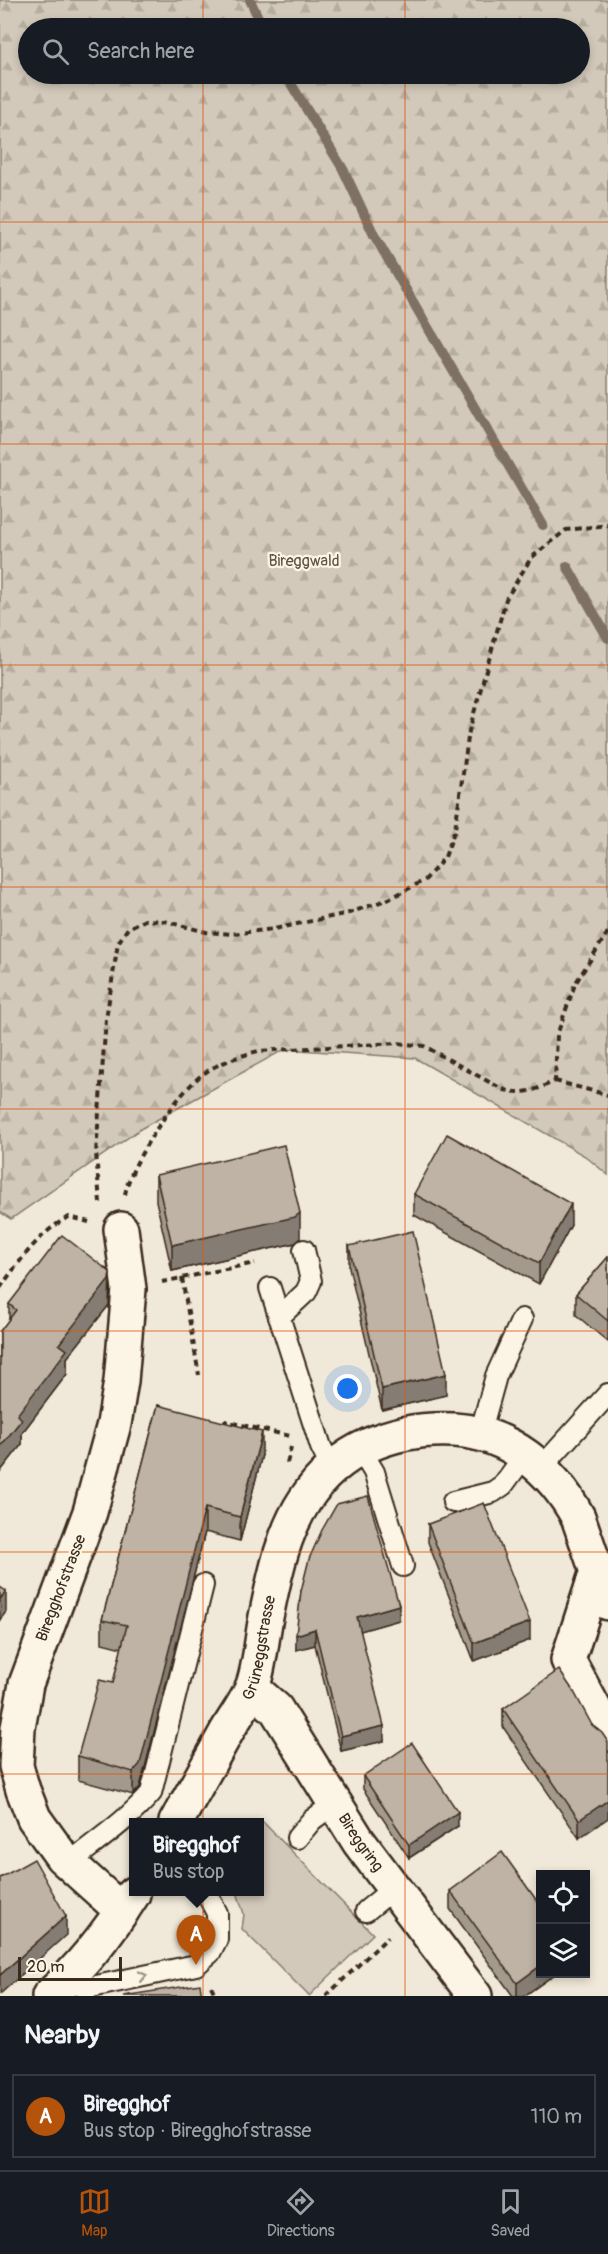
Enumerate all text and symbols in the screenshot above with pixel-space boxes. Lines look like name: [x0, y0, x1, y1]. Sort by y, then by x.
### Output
search box: [18, 18, 590, 84]
icon: search: [39, 35, 72, 68]
text: Search here: [87, 37, 194, 65]
park label: Bireggwald: [268, 551, 340, 571]
your location: [333, 1374, 362, 1403]
street label: Biregghofstrasse: [31, 1532, 91, 1644]
street label: Grüneggstrasse: [238, 1594, 280, 1704]
street label: Bireggring: [334, 1809, 388, 1876]
popup: [129, 1818, 264, 1896]
text: Biregghof: [152, 1831, 241, 1859]
text: Bus stop: [152, 1859, 225, 1884]
map controls: [536, 1870, 590, 1978]
button: locate: [536, 1870, 590, 1924]
pin: A: [176, 1916, 216, 1965]
button: layers: [536, 1924, 590, 1978]
scale bar: [18, 1954, 122, 1982]
text: 20 m: [27, 1957, 65, 1977]
one-way arrow: [138, 1970, 148, 1983]
text: Nearby: [24, 2019, 100, 2051]
text: Biregghof: [83, 2090, 171, 2118]
text: A: [39, 2104, 52, 2129]
text: 110 m: [531, 2104, 582, 2129]
text: Bus stop · Biregghofstrasse: [83, 2118, 311, 2143]
tab: Map: [78, 2185, 111, 2241]
tab: Directions: [267, 2185, 335, 2241]
tab: Saved: [490, 2185, 530, 2241]

